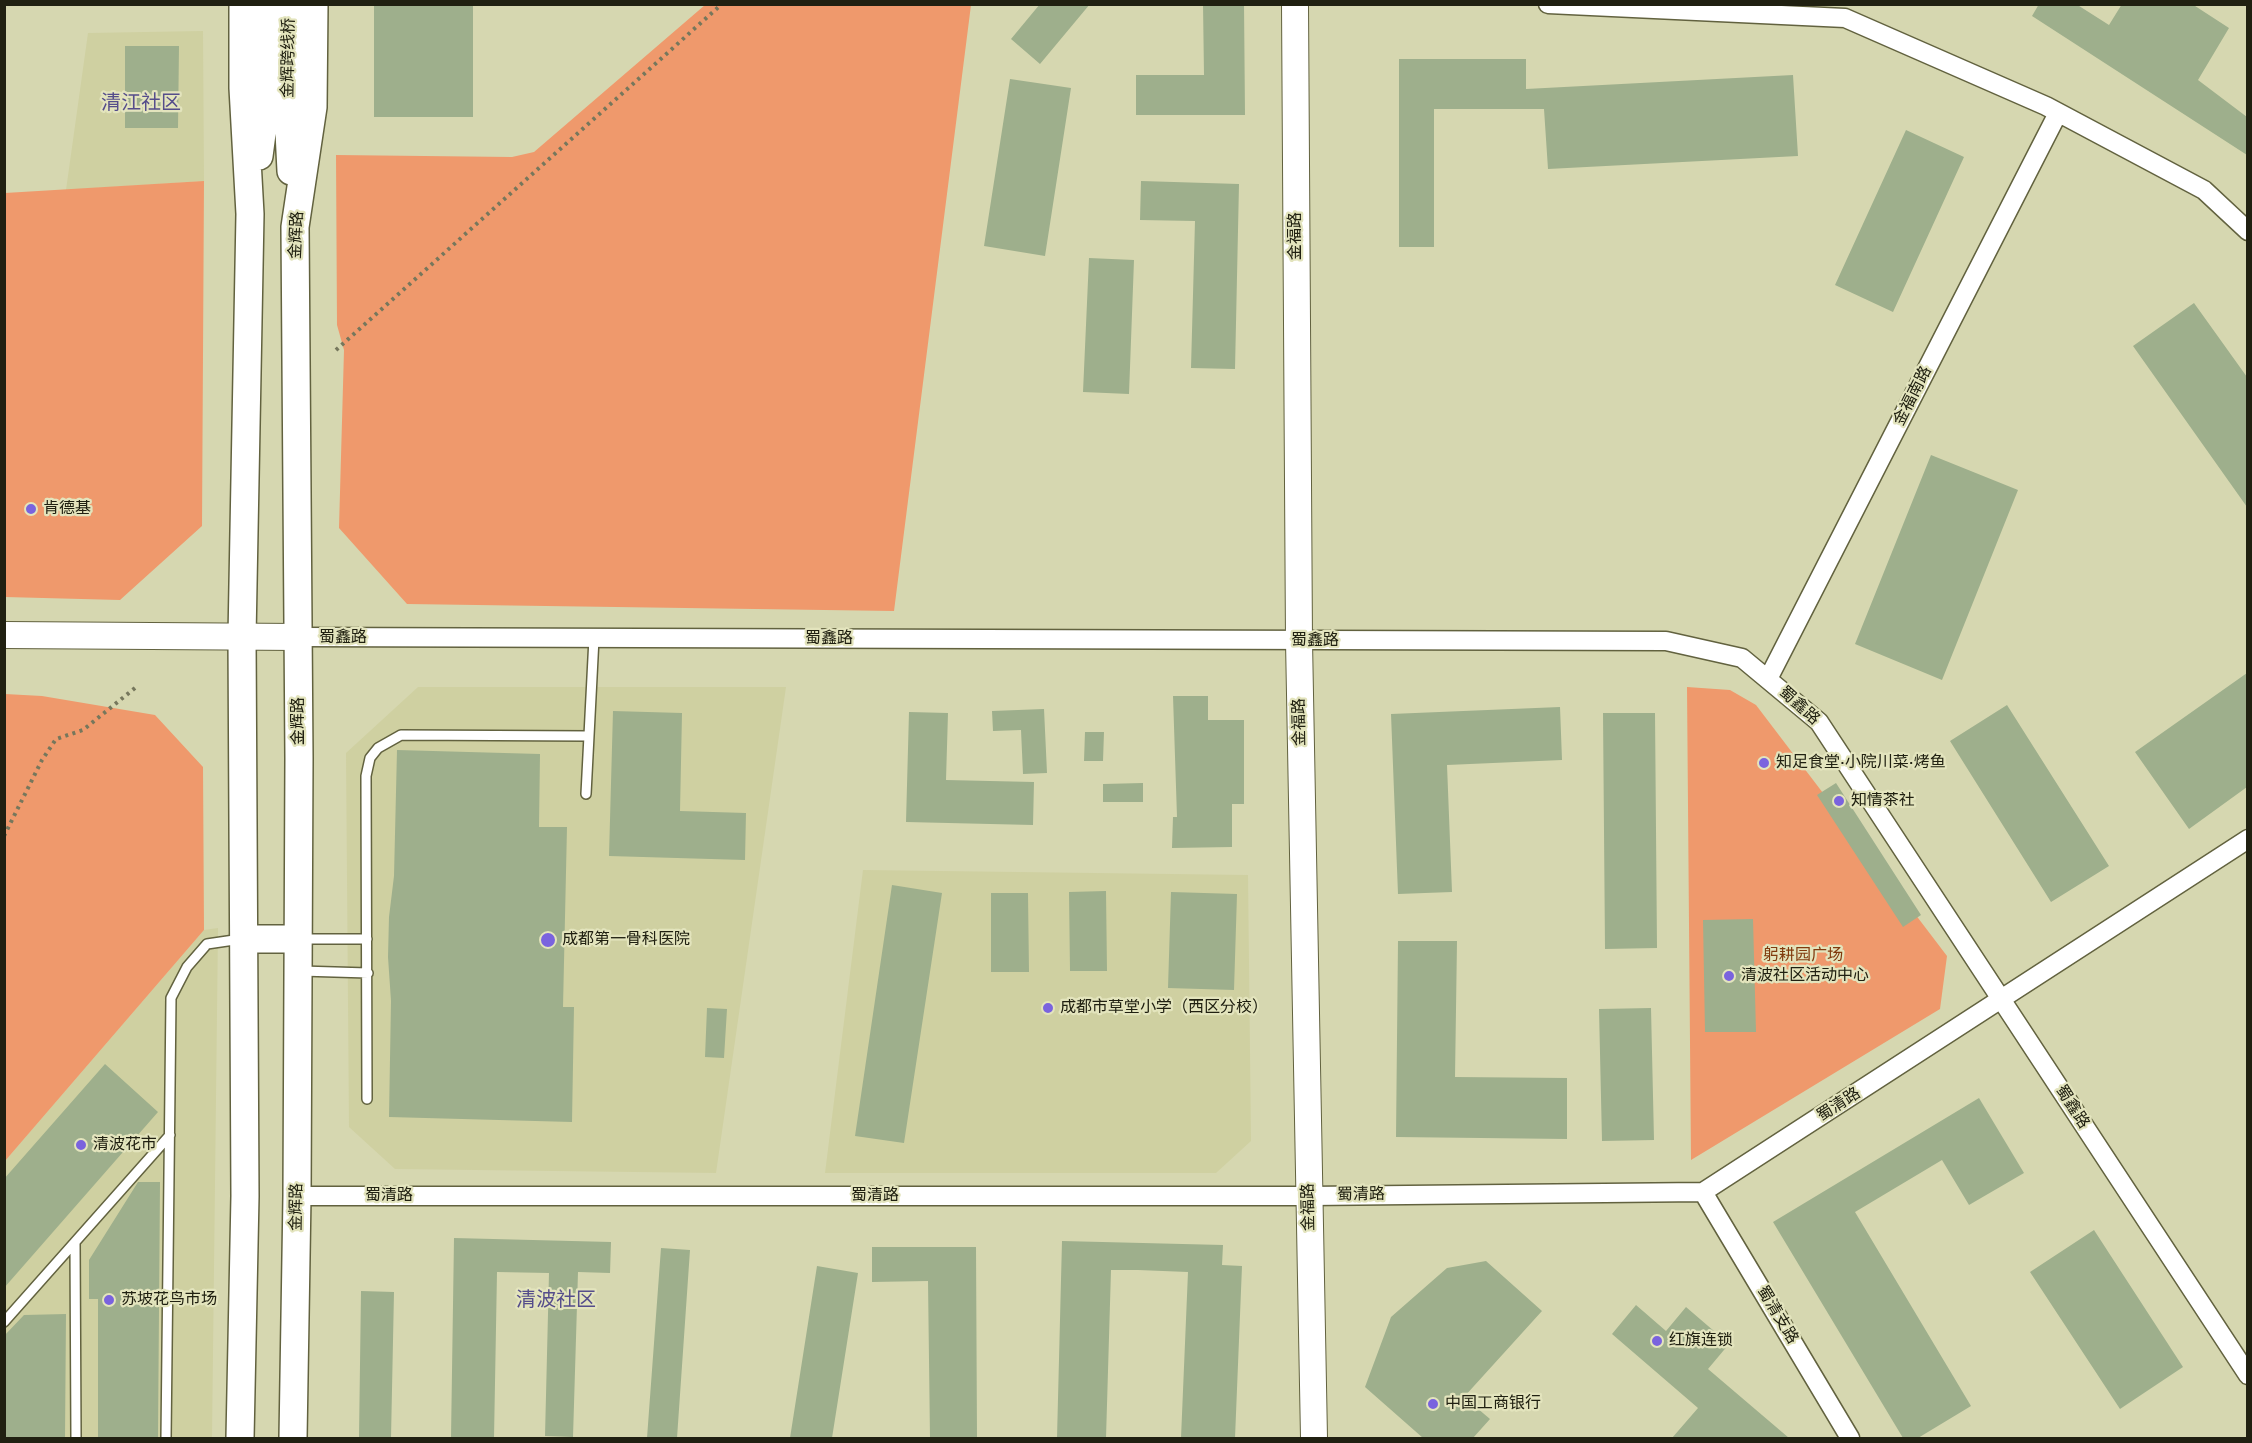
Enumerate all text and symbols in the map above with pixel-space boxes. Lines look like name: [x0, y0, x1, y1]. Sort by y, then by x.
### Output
street label: 金辉跨线桥: [279, 18, 299, 98]
district label: 清江社区: [101, 92, 181, 116]
street label: 金辉路: [286, 211, 308, 259]
street label: 金福路: [1286, 212, 1306, 260]
street label: 金福南路: [1890, 363, 1936, 429]
place label: 肯德基: [43, 499, 91, 519]
marker: 肯德基: [24, 502, 38, 516]
street label: 蜀鑫路: [319, 628, 367, 648]
street label: 蜀鑫路: [805, 629, 853, 649]
street label: 蜀鑫路: [1291, 631, 1339, 651]
street label: 蜀鑫路: [1775, 683, 1823, 729]
street label: 金辉路: [289, 697, 309, 745]
street label: 金福路: [1290, 698, 1310, 746]
place label: 知足食堂·小院川菜·烤鱼: [1776, 753, 1946, 773]
marker: 知足食堂·小院川菜·烤鱼: [1757, 756, 1771, 770]
place label: 知情茶社: [1851, 791, 1915, 811]
marker: 知情茶社: [1832, 794, 1846, 808]
place label: 成都第一骨科医院: [562, 930, 690, 950]
marker: 成都第一骨科医院: [539, 931, 557, 949]
park label: 躬耕园广场: [1763, 946, 1843, 966]
place label: 清波社区活动中心: [1741, 966, 1869, 986]
marker: 清波社区活动中心: [1722, 969, 1736, 983]
place label: 成都市草堂小学（西区分校）: [1060, 998, 1268, 1018]
marker: 成都市草堂小学（西区分校）: [1041, 1001, 1055, 1015]
street label: 蜀鑫路: [2051, 1082, 2093, 1132]
street label: 蜀清路: [1814, 1084, 1864, 1126]
place label: 清波花市: [93, 1135, 157, 1155]
marker: 清波花市: [74, 1138, 88, 1152]
street label: 金辉路: [287, 1183, 307, 1231]
street label: 金福路: [1299, 1183, 1319, 1231]
street label: 蜀清路: [1337, 1185, 1385, 1205]
street label: 蜀清路: [365, 1186, 413, 1206]
street label: 蜀清路: [851, 1186, 899, 1206]
street label: 蜀清支路: [1752, 1283, 1802, 1347]
district label: 清波社区: [516, 1289, 596, 1313]
place label: 苏坡花鸟市场: [121, 1290, 217, 1310]
marker: 苏坡花鸟市场: [102, 1293, 116, 1307]
place label: 红旗连锁: [1669, 1331, 1733, 1351]
marker: 红旗连锁: [1650, 1334, 1664, 1348]
place label: 中国工商银行: [1445, 1394, 1541, 1414]
marker: 中国工商银行: [1426, 1397, 1440, 1411]

